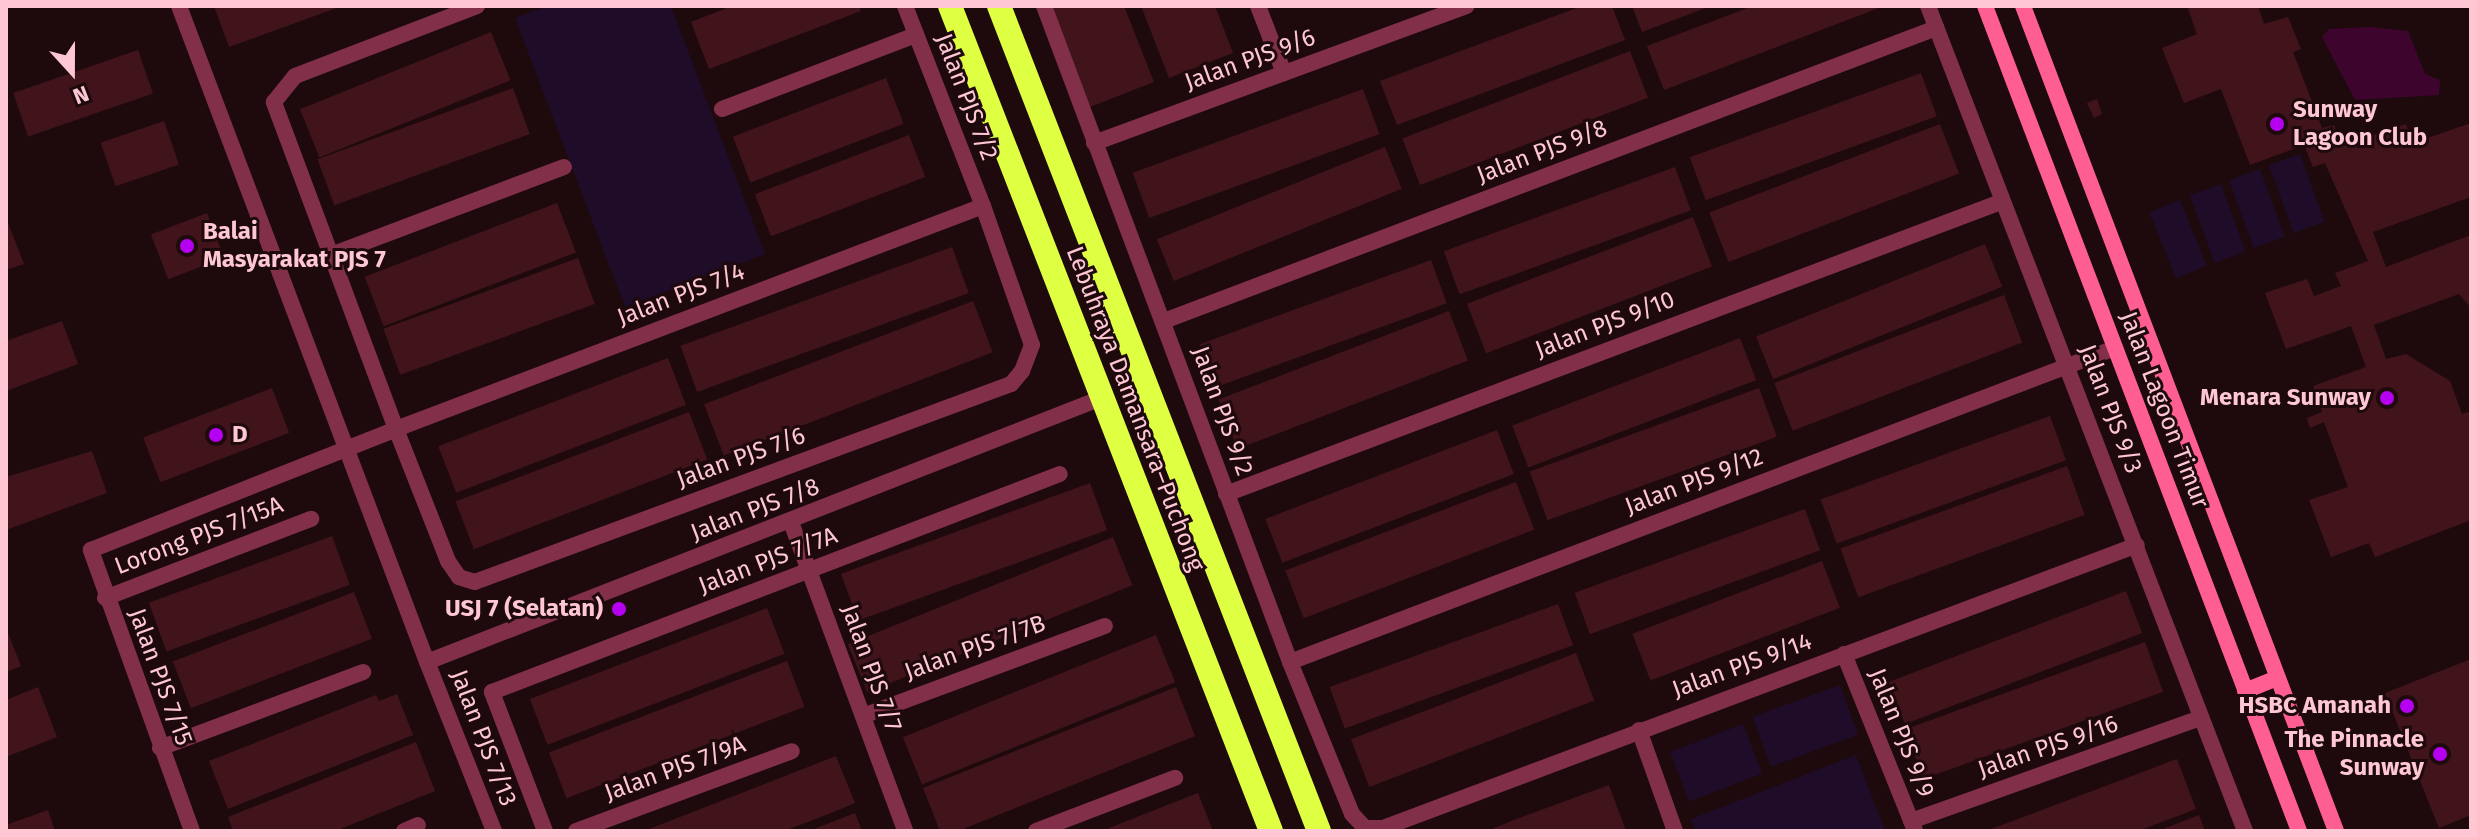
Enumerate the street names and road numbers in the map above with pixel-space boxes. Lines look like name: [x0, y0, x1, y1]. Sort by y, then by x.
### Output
street label: Jalan PJS 9/6: [1181, 23, 1319, 97]
street label: Jalan PJS 7/2: [929, 29, 1003, 165]
street label: Jalan PJS 9/8: [1473, 114, 1611, 190]
street label: Lebuhraya Damansara–Puchong: [1060, 242, 1210, 576]
street label: Jalan PJS 7/4: [613, 257, 749, 333]
street label: Jalan PJS 9/10: [1531, 285, 1679, 365]
street label: Jalan Lagoon Timur: [2113, 307, 2215, 513]
street label: Jalan PJS 9/3: [2072, 340, 2148, 478]
street label: Jalan PJS 9/2: [1185, 342, 1259, 480]
street label: Jalan PJS 7/6: [673, 421, 809, 495]
street label: Jalan PJS 9/12: [1621, 442, 1767, 522]
street label: Jalan PJS 7/8: [687, 472, 823, 548]
street label: Lorong PJS 7/15A: [111, 491, 287, 581]
street label: Jalan PJS 7/7A: [695, 521, 841, 601]
street label: Jalan PJS 7/7: [835, 600, 907, 736]
street label: Jalan PJS 7/15: [122, 605, 198, 749]
street label: Jalan PJS 7/7B: [901, 609, 1049, 687]
street label: Jalan PJS 9/14: [1668, 627, 1816, 705]
street label: Jalan PJS 9/9: [1862, 664, 1940, 802]
street label: Jalan PJS 7/13: [444, 666, 522, 810]
street label: Jalan PJS 9/16: [1974, 710, 2122, 784]
street label: Jalan PJS 7/9A: [601, 730, 749, 808]

